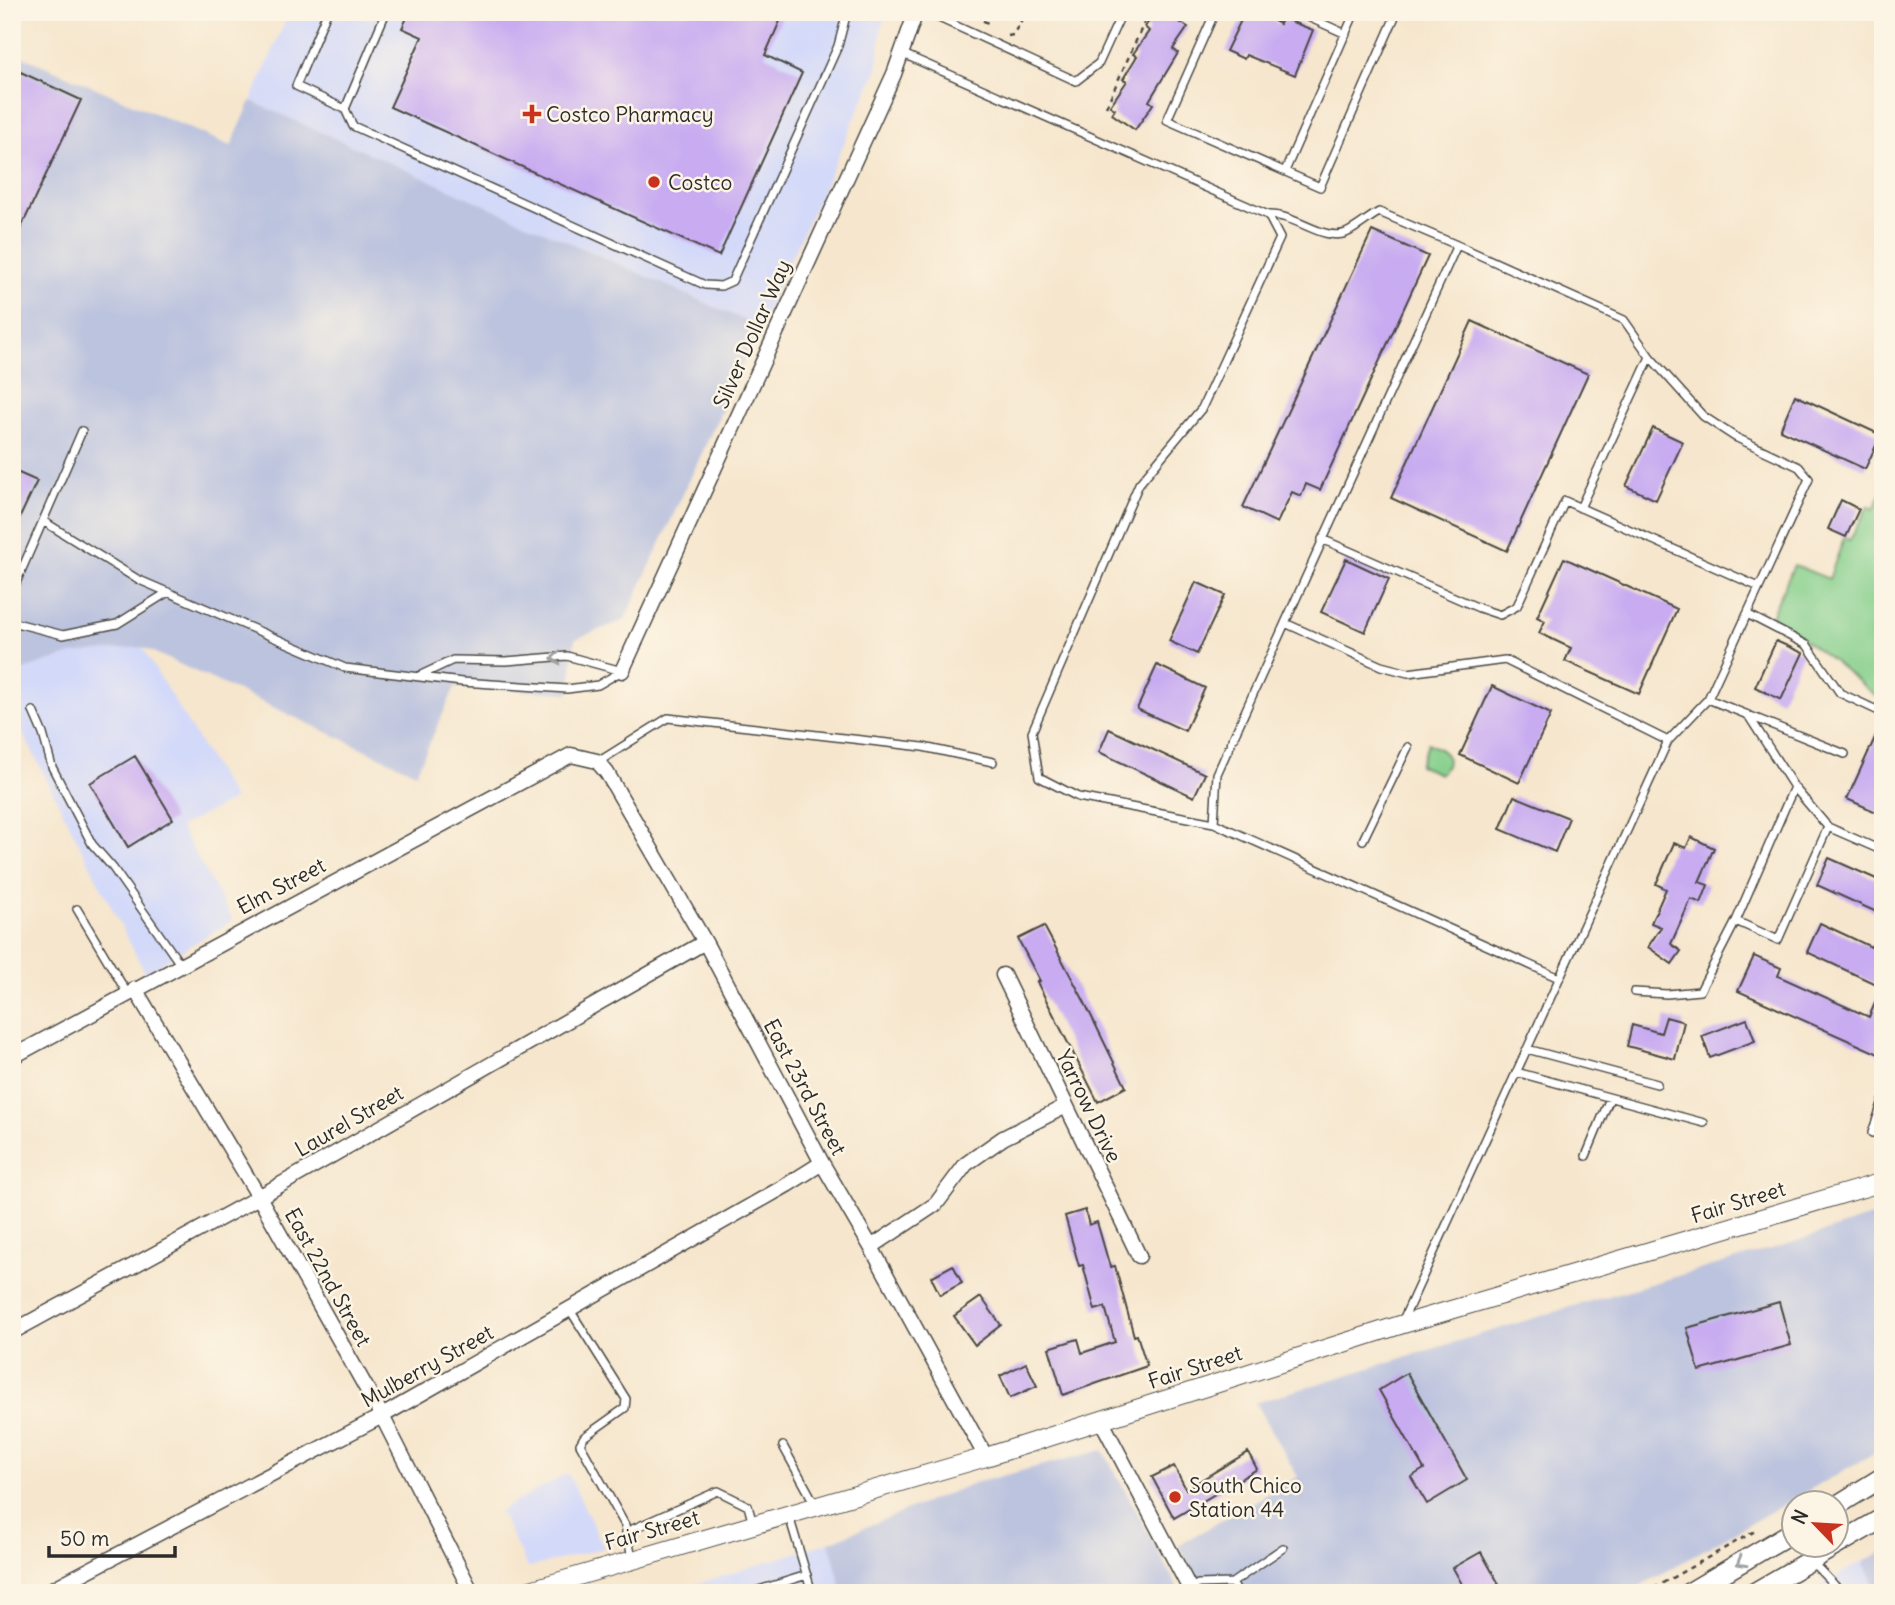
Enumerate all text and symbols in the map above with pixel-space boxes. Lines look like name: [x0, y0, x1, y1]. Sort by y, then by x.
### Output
place label: Costco Pharmacy: [546, 101, 714, 128]
marker: Costco Pharmacy: [524, 106, 540, 122]
place label: Costco: [668, 169, 732, 196]
marker: Costco: [646, 174, 662, 190]
street label: Silver Dollar Way: [707, 255, 797, 413]
one-way arrow: [550, 650, 561, 665]
street label: Elm Street: [232, 851, 330, 921]
street label: East 23rd Street: [758, 1014, 852, 1160]
street label: Yarrow Drive: [1050, 1045, 1128, 1167]
street label: Laurel Street: [290, 1079, 408, 1163]
street label: Fair Street: [1688, 1175, 1788, 1229]
street label: East 22nd Street: [279, 1203, 377, 1351]
street label: Mulberry Street: [356, 1319, 498, 1413]
street label: Fair Street: [1145, 1339, 1245, 1395]
place label: South Chico Station 44: [1189, 1472, 1302, 1523]
marker: South Chico Station 44: [1167, 1489, 1183, 1505]
north arrow: [1780, 1490, 1850, 1560]
street label: Fair Street: [602, 1504, 702, 1556]
text: N: [1786, 1506, 1813, 1528]
scale bar: [49, 1514, 175, 1558]
text: 50 m: [60, 1525, 109, 1552]
one-way arrow: [1736, 1554, 1749, 1567]

